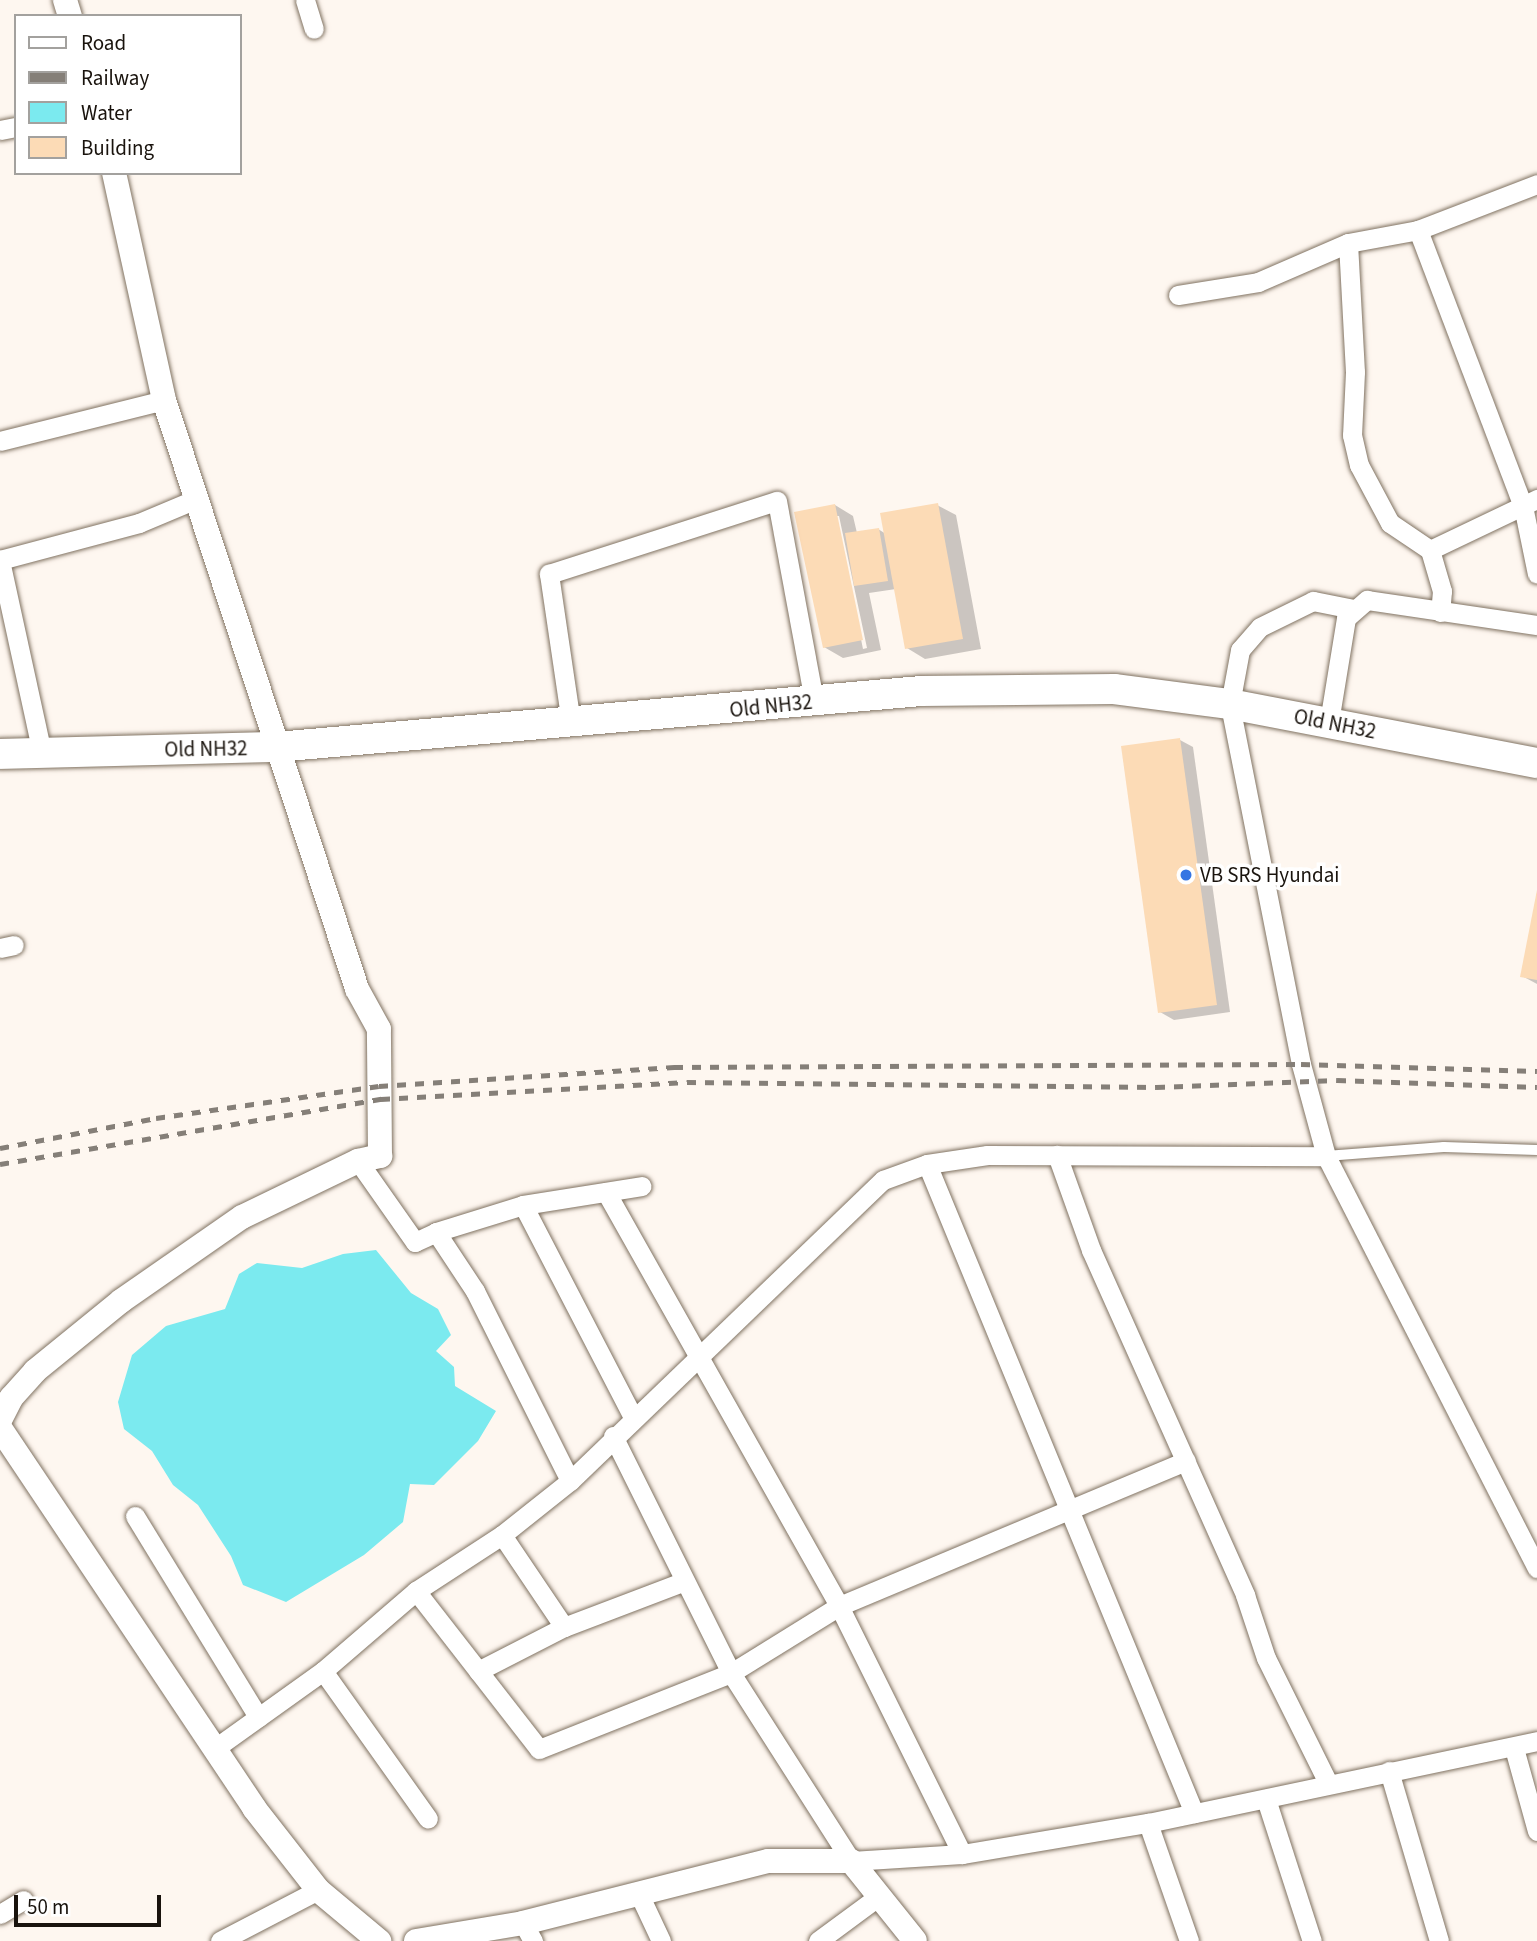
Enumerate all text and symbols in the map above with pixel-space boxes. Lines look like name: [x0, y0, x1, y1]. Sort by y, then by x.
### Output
legend: [14, 14, 242, 175]
text: Road: [81, 28, 126, 58]
text: Railway: [81, 63, 149, 93]
text: Water: [81, 98, 132, 128]
text: Building: [81, 133, 154, 163]
street label: Old NH32: [728, 689, 814, 723]
street label: Old NH32: [1292, 704, 1378, 744]
street label: Old NH32: [164, 736, 248, 762]
place label: VB SRS Hyundai: [1200, 862, 1339, 888]
marker: VB SRS Hyundai: [1178, 867, 1194, 883]
scale bar: [18, 1882, 164, 1926]
text: 50 m: [27, 1892, 69, 1922]

